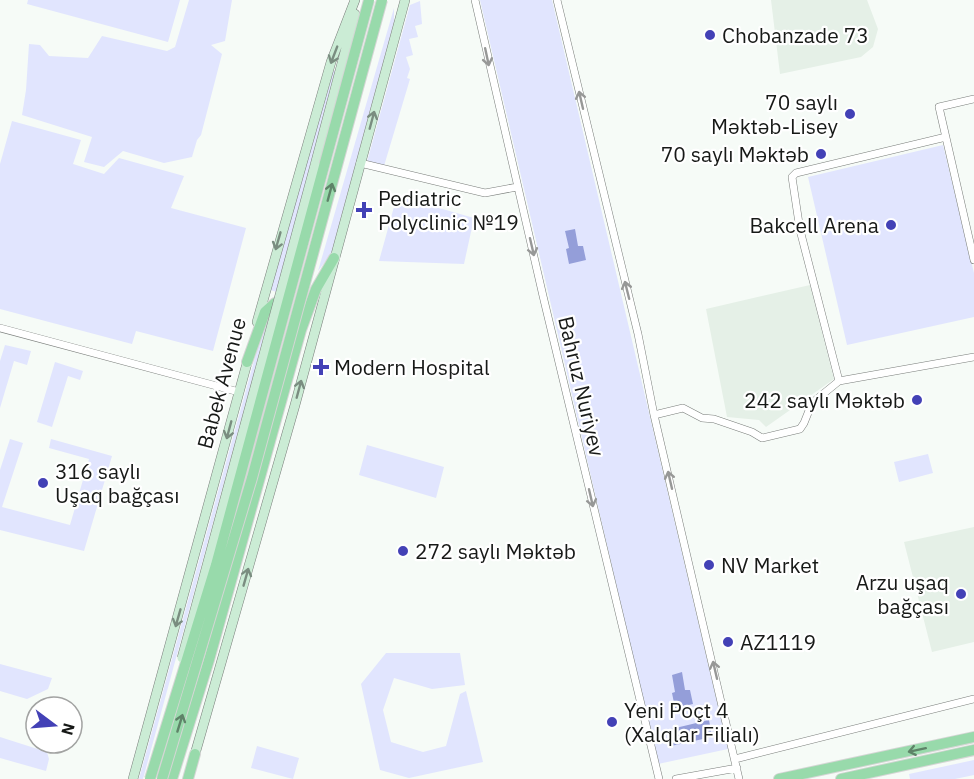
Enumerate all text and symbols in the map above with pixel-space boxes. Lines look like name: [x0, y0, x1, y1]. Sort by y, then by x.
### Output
place label: Chobanzade 73: [722, 21, 869, 49]
marker: Chobanzade 73: [703, 28, 717, 42]
one-way arrow: [328, 45, 339, 63]
one-way arrow: [482, 47, 493, 66]
place label: 70 saylı Məktəb-Lisey: [711, 88, 839, 140]
one-way arrow: [575, 91, 586, 111]
marker: 70 saylı Məktəb-Lisey: [843, 107, 857, 121]
one-way arrow: [367, 111, 378, 130]
place label: 70 saylı Məktəb: [661, 140, 809, 168]
marker: 70 saylı Məktəb: [814, 147, 828, 161]
one-way arrow: [325, 183, 336, 202]
place label: Pediatric Polyclinic №19: [378, 184, 519, 236]
marker: Pediatric Polyclinic №19: [355, 201, 373, 219]
place label: Bakcell Arena: [749, 211, 879, 239]
marker: Bakcell Arena: [884, 218, 898, 232]
one-way arrow: [272, 232, 284, 251]
one-way arrow: [526, 237, 538, 256]
one-way arrow: [620, 281, 632, 300]
street label: Bahruz Nuriyev: [552, 313, 612, 459]
street label: Babek Avenue: [190, 314, 252, 452]
place label: Modern Hospital: [334, 353, 490, 381]
marker: Modern Hospital: [312, 358, 330, 376]
one-way arrow: [294, 380, 305, 399]
place label: 242 saylı Məktəb: [744, 386, 905, 414]
marker: 242 saylı Məktəb: [910, 393, 924, 407]
one-way arrow: [223, 420, 234, 439]
place label: 316 saylı Uşaq bağçası: [55, 457, 180, 509]
one-way arrow: [663, 471, 675, 490]
marker: 316 saylı Uşaq bağçası: [36, 476, 50, 490]
one-way arrow: [586, 488, 598, 507]
place label: 272 saylı Məktəb: [415, 537, 576, 565]
marker: 272 saylı Məktəb: [396, 544, 410, 558]
place label: NV Market: [721, 551, 819, 579]
marker: NV Market: [702, 558, 716, 572]
one-way arrow: [241, 568, 253, 587]
place label: Arzu uşaq bağçası: [856, 568, 949, 620]
marker: Arzu uşaq bağçası: [954, 587, 968, 601]
one-way arrow: [172, 608, 183, 627]
place label: AZ1119: [740, 628, 816, 656]
marker: AZ1119: [721, 635, 735, 649]
one-way arrow: [708, 661, 720, 680]
north arrow: [24, 695, 84, 755]
place label: Yeni Poçt 4 (Xalqlar Filialı): [624, 696, 760, 748]
one-way arrow: [175, 714, 186, 733]
marker: Yeni Poçt 4 (Xalqlar Filialı): [605, 715, 619, 729]
text: N: [57, 721, 80, 737]
one-way arrow: [908, 744, 927, 756]

